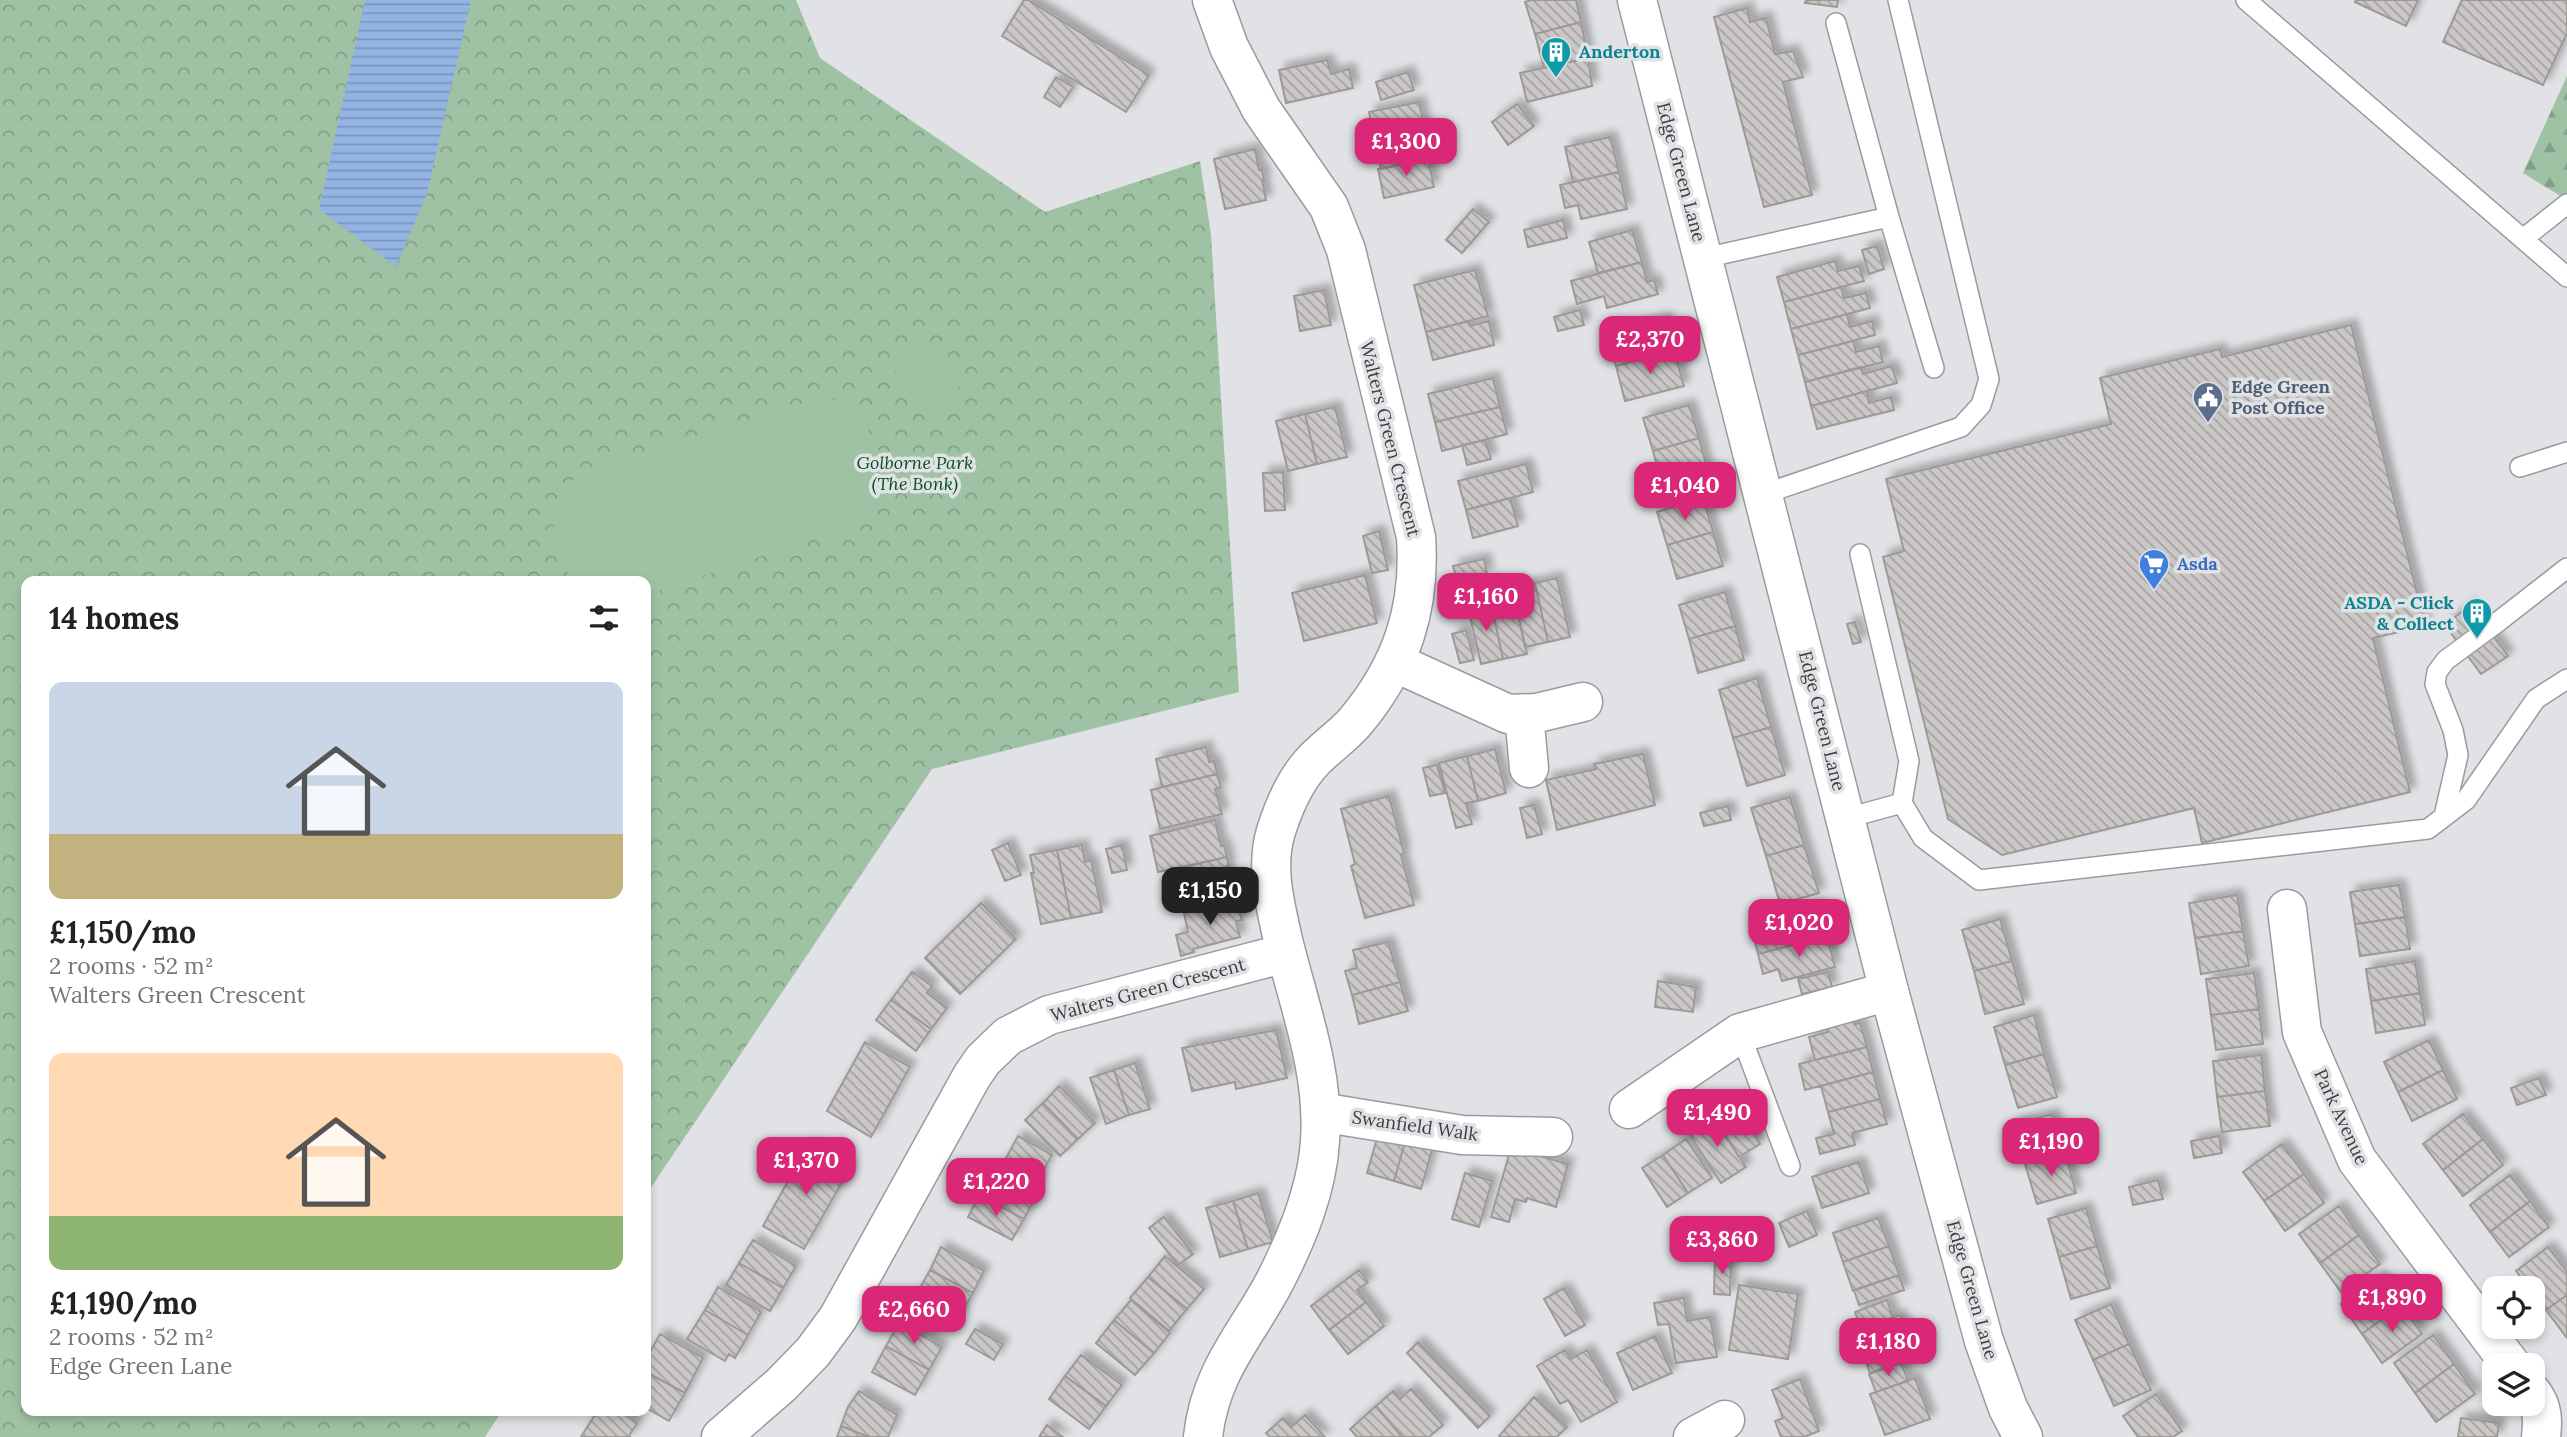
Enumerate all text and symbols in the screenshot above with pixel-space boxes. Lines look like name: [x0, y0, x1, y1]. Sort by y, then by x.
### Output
building icon: Anderton: [1539, 35, 1573, 79]
place label: Anderton: [1579, 40, 1661, 63]
street label: Edge Green Lane: [1652, 100, 1711, 244]
pin: £1,300: [1349, 118, 1463, 178]
text: £1,300: [1371, 126, 1441, 155]
pin: £2,370: [1593, 316, 1707, 376]
text: £2,370: [1615, 324, 1685, 353]
street label: Walters Green Crescent: [1355, 339, 1426, 539]
place label: Edge Green Post Office: [2231, 375, 2331, 419]
public building icon: Edge Green Post Office: [2191, 380, 2225, 424]
park label: Golborne Park (The Bonk): [857, 451, 973, 495]
pin: £1,040: [1628, 462, 1742, 522]
text: £1,040: [1650, 470, 1720, 499]
supermarket icon: Asda: [2137, 547, 2171, 591]
place label: Asda: [2177, 552, 2218, 575]
pin: £1,160: [1429, 574, 1543, 633]
text: £1,160: [1453, 581, 1519, 610]
place label: ASDA - Click & Collect: [2344, 591, 2455, 635]
building icon: ASDA - Click & Collect: [2460, 596, 2494, 640]
text: 14 homes: [49, 599, 179, 637]
icon: filters: [585, 599, 623, 637]
street label: Edge Green Lane: [1794, 648, 1851, 794]
icon: home: [273, 728, 399, 854]
pin: £1,150: [1153, 867, 1267, 927]
text: £1,150: [1178, 875, 1242, 904]
pin: £1,020: [1742, 900, 1856, 959]
text: £1,020: [1764, 907, 1834, 936]
text: £1,150/mo: [49, 913, 196, 951]
text: 2 rooms · 52 m²: [49, 951, 214, 980]
street label: Walters Green Crescent: [1048, 952, 1248, 1027]
text: Walters Green Crescent: [49, 980, 306, 1009]
street label: Park Avenue: [2309, 1065, 2374, 1169]
pin: £1,490: [1660, 1090, 1774, 1149]
text: £1,490: [1683, 1097, 1751, 1126]
icon: home: [273, 1099, 399, 1225]
street label: Swanfield Walk: [1351, 1105, 1480, 1146]
pin: £1,190: [1994, 1118, 2108, 1178]
text: £1,190: [2018, 1126, 2084, 1155]
pin: £1,370: [749, 1138, 863, 1197]
text: £1,370: [773, 1145, 839, 1174]
pin: £1,220: [939, 1158, 1053, 1218]
text: £1,220: [962, 1166, 1030, 1195]
pin: £3,860: [1665, 1216, 1779, 1276]
street label: Edge Green Lane: [1942, 1218, 2003, 1362]
text: £3,860: [1686, 1224, 1758, 1253]
pin: £1,890: [2335, 1274, 2449, 1334]
map controls: [2482, 1276, 2545, 1416]
button: locate: [2482, 1276, 2545, 1339]
text: £1,890: [2357, 1282, 2427, 1311]
text: £1,190/mo: [49, 1284, 197, 1322]
pin: £2,660: [857, 1286, 971, 1346]
text: £2,660: [878, 1294, 950, 1323]
pin: £1,180: [1831, 1318, 1945, 1378]
text: 2 rooms · 52 m²: [49, 1322, 214, 1351]
text: £1,180: [1855, 1326, 1921, 1355]
text: Edge Green Lane: [49, 1351, 232, 1380]
button: layers: [2482, 1353, 2545, 1416]

